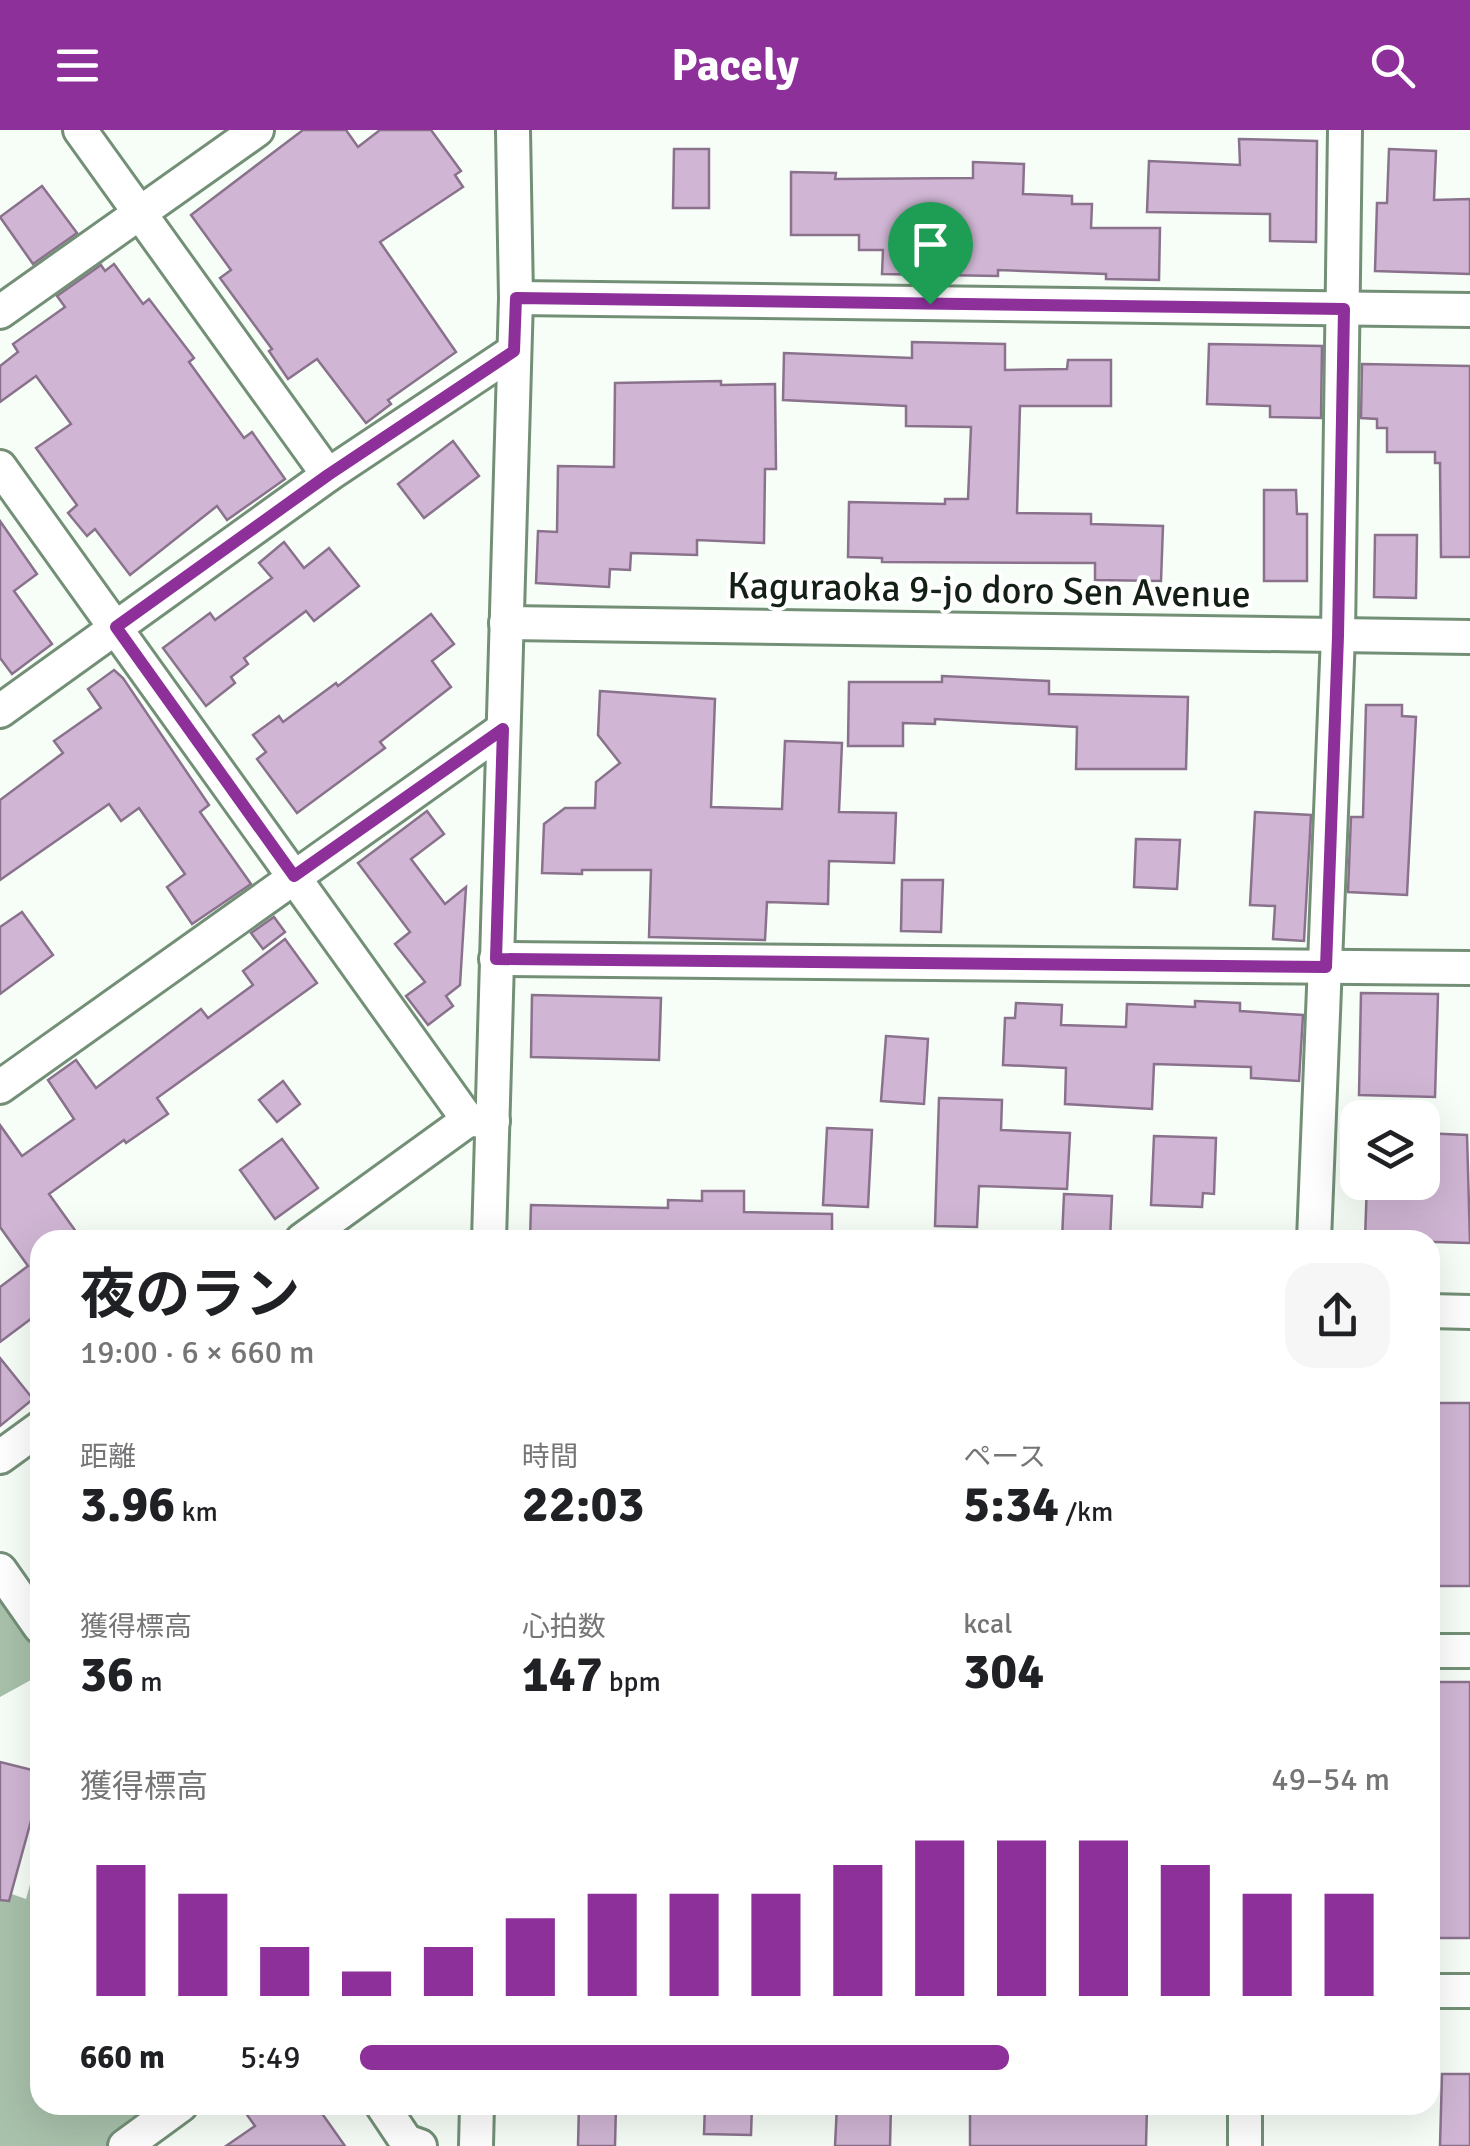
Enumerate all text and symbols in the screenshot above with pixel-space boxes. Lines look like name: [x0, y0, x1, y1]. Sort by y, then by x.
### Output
icon: menu: [50, 38, 105, 93]
text: Pacely: [671, 38, 799, 93]
icon: search: [1365, 38, 1420, 93]
pin: [888, 202, 973, 305]
icon: arrive: [903, 217, 958, 272]
street label: Kaguraoka 9-jo doro Sen Avenue: [727, 562, 1251, 618]
map controls: [1340, 1100, 1440, 1200]
button: layers: [1340, 1100, 1440, 1200]
text: 夜のラン: [80, 1261, 300, 1329]
button: share: [1285, 1263, 1390, 1368]
text: 19:00 · 6 × 660 m: [80, 1333, 315, 1372]
text: 距離: [80, 1440, 136, 1474]
text: 時間: [522, 1440, 578, 1474]
text: ペース: [963, 1440, 1046, 1474]
text: 3.96: [80, 1474, 175, 1536]
text: 22:03: [522, 1474, 644, 1536]
text: 5:34: [963, 1474, 1059, 1536]
text: km: [175, 1495, 218, 1529]
text: /km: [1059, 1495, 1113, 1529]
text: kcal: [963, 1607, 1012, 1641]
text: 獲得標高: [80, 1610, 192, 1644]
text: 心拍数: [522, 1610, 606, 1644]
text: 304: [963, 1641, 1044, 1703]
text: 36: [80, 1644, 134, 1706]
text: 147: [522, 1644, 603, 1706]
text: m: [134, 1665, 163, 1699]
text: bpm: [603, 1665, 661, 1699]
text: 49–54 m: [1271, 1760, 1390, 1799]
text: 獲得標高: [80, 1767, 208, 1806]
text: 660 m: [80, 2038, 165, 2077]
text: 5:49: [240, 2038, 300, 2077]

